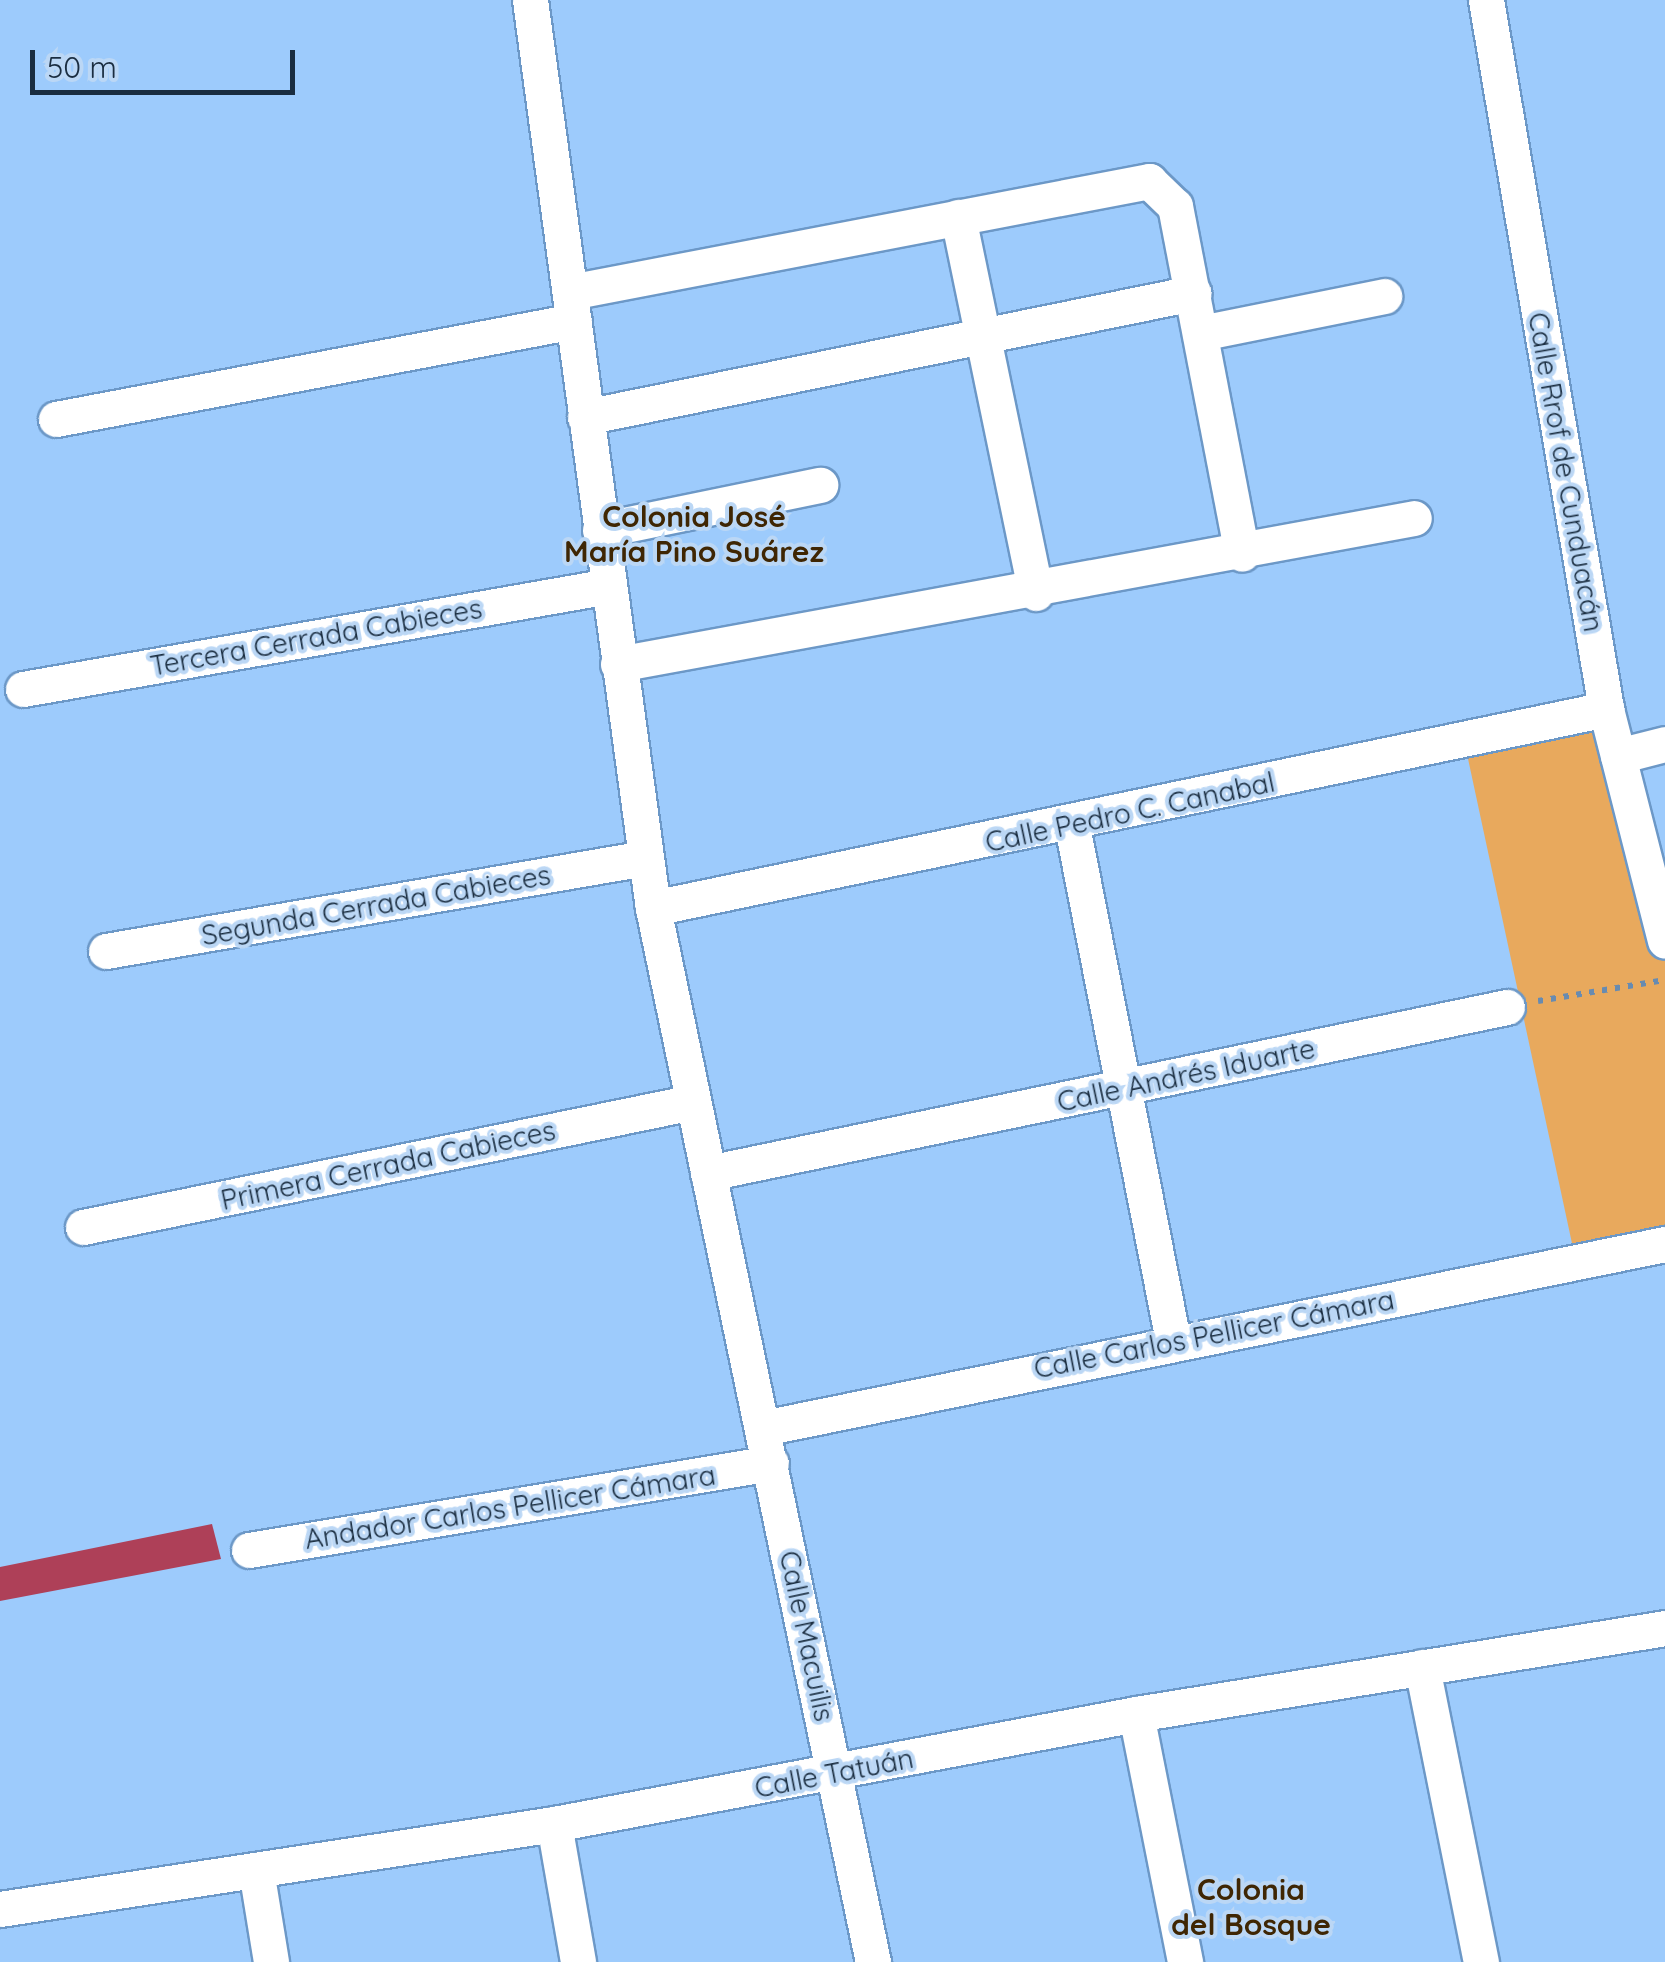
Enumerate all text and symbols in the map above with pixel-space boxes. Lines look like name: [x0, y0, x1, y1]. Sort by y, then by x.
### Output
scale bar: [35, 30, 300, 92]
text: 50 m: [47, 48, 117, 86]
street label: Calle Rrof de Cunduacán: [1521, 310, 1611, 634]
district label: Colonia José María Pino Suárez: [564, 498, 824, 568]
street label: Tercera Cerrada Cabieces: [147, 591, 485, 683]
street label: Calle Pedro C. Canabal: [982, 765, 1278, 859]
street label: Segunda Cerrada Cabieces: [199, 858, 553, 952]
street label: Calle Andrés Iduarte: [1054, 1031, 1318, 1119]
street label: Primera Cerrada Cabieces: [218, 1113, 558, 1217]
street label: Calle Carlos Pellicer Cámara: [1031, 1283, 1397, 1385]
street label: Andador Carlos Pellicer Cámara: [302, 1458, 718, 1556]
street label: Calle Macuilis: [773, 1548, 841, 1724]
street label: Calle Tatuán: [752, 1741, 916, 1805]
district label: Colonia del Bosque: [1171, 1871, 1331, 1942]

